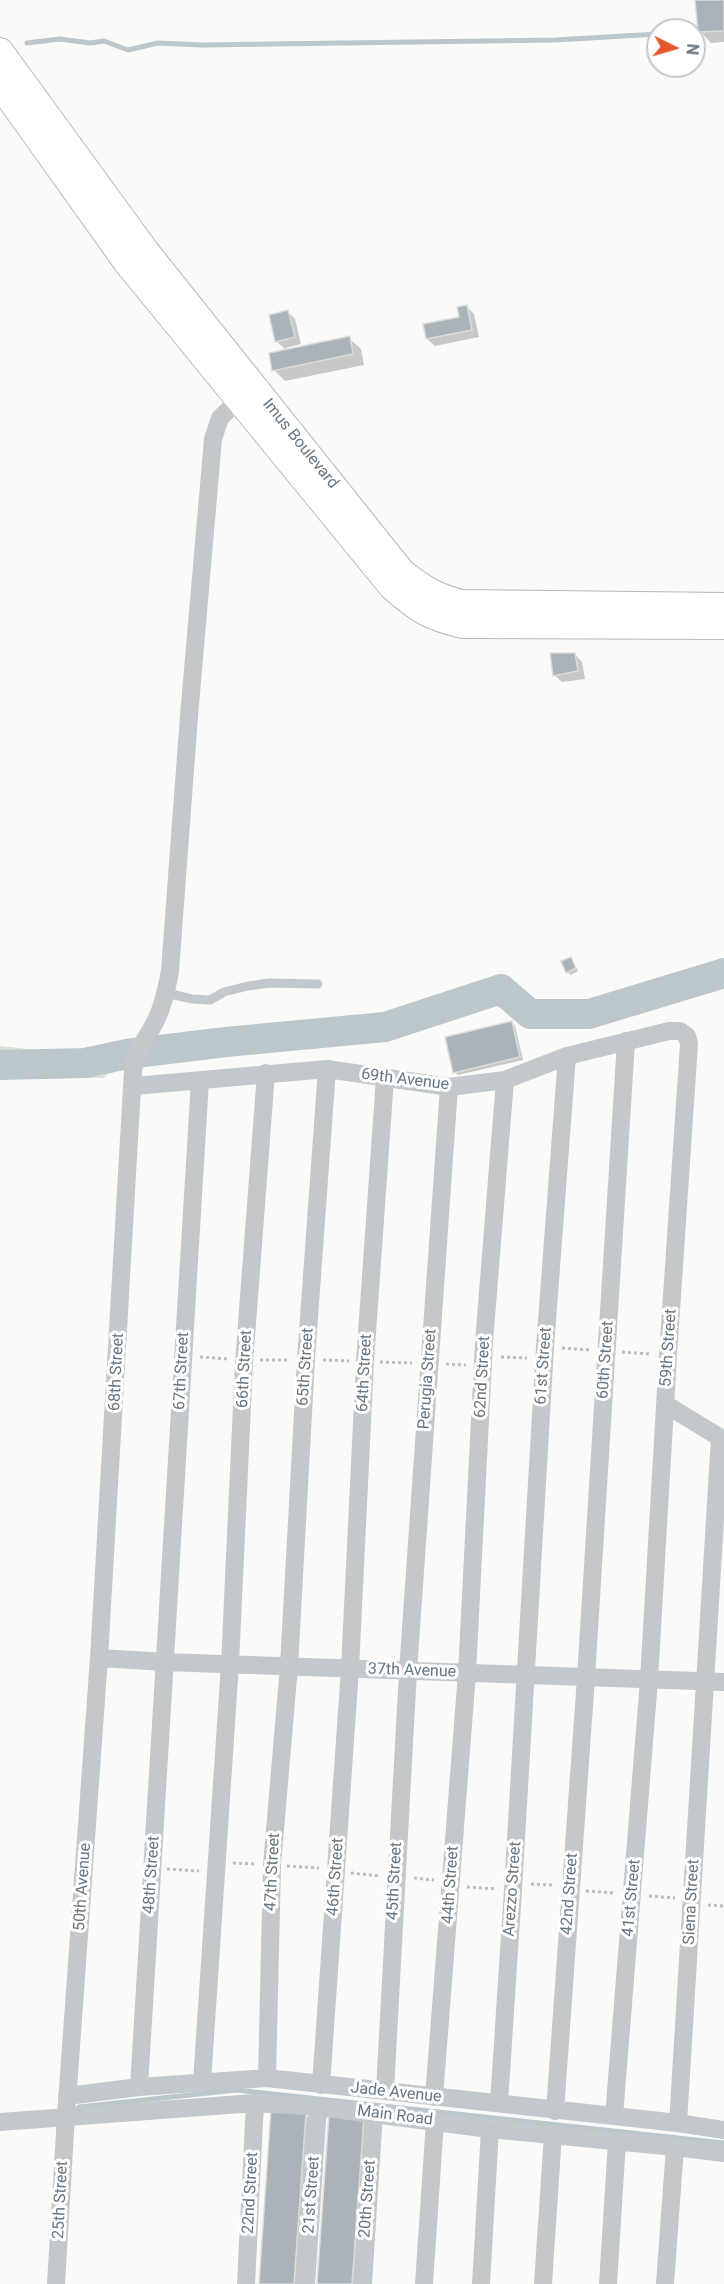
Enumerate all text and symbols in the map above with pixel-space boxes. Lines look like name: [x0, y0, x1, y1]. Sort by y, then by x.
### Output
north arrow: [646, 18, 706, 78]
text: N: [682, 43, 702, 56]
street label: Imus Boulevard: [258, 395, 342, 493]
street label: 69th Avenue: [360, 1065, 450, 1095]
street label: 59th Street: [657, 1308, 681, 1388]
street label: 60th Street: [594, 1320, 618, 1400]
street label: 65th Street: [294, 1327, 318, 1407]
street label: 61st Street: [532, 1327, 556, 1405]
street label: Perugia Street: [415, 1328, 441, 1430]
street label: 66th Street: [233, 1329, 257, 1409]
street label: 67th Street: [170, 1331, 194, 1411]
street label: 68th Street: [105, 1332, 129, 1412]
street label: 64th Street: [353, 1333, 377, 1413]
street label: 62nd Street: [471, 1336, 495, 1418]
street label: 37th Avenue: [368, 1660, 456, 1682]
street label: 47th Street: [261, 1832, 285, 1912]
street label: 48th Street: [140, 1835, 164, 1915]
street label: 46th Street: [324, 1837, 348, 1917]
street label: 45th Street: [383, 1841, 407, 1921]
street label: Arezzo Street: [500, 1841, 526, 1937]
street label: 50th Avenue: [70, 1842, 96, 1932]
street label: 44th Street: [439, 1845, 463, 1925]
street label: 42nd Street: [558, 1852, 582, 1936]
street label: 41st Street: [619, 1858, 645, 1938]
street label: Siena Street: [680, 1859, 704, 1945]
street label: Jade Avenue: [350, 2079, 442, 2107]
street label: Main Road: [356, 2102, 434, 2130]
street label: 22nd Street: [239, 2152, 263, 2234]
street label: 21st Street: [300, 2156, 324, 2234]
street label: 20th Street: [356, 2159, 380, 2239]
street label: 25th Street: [49, 2160, 73, 2240]

